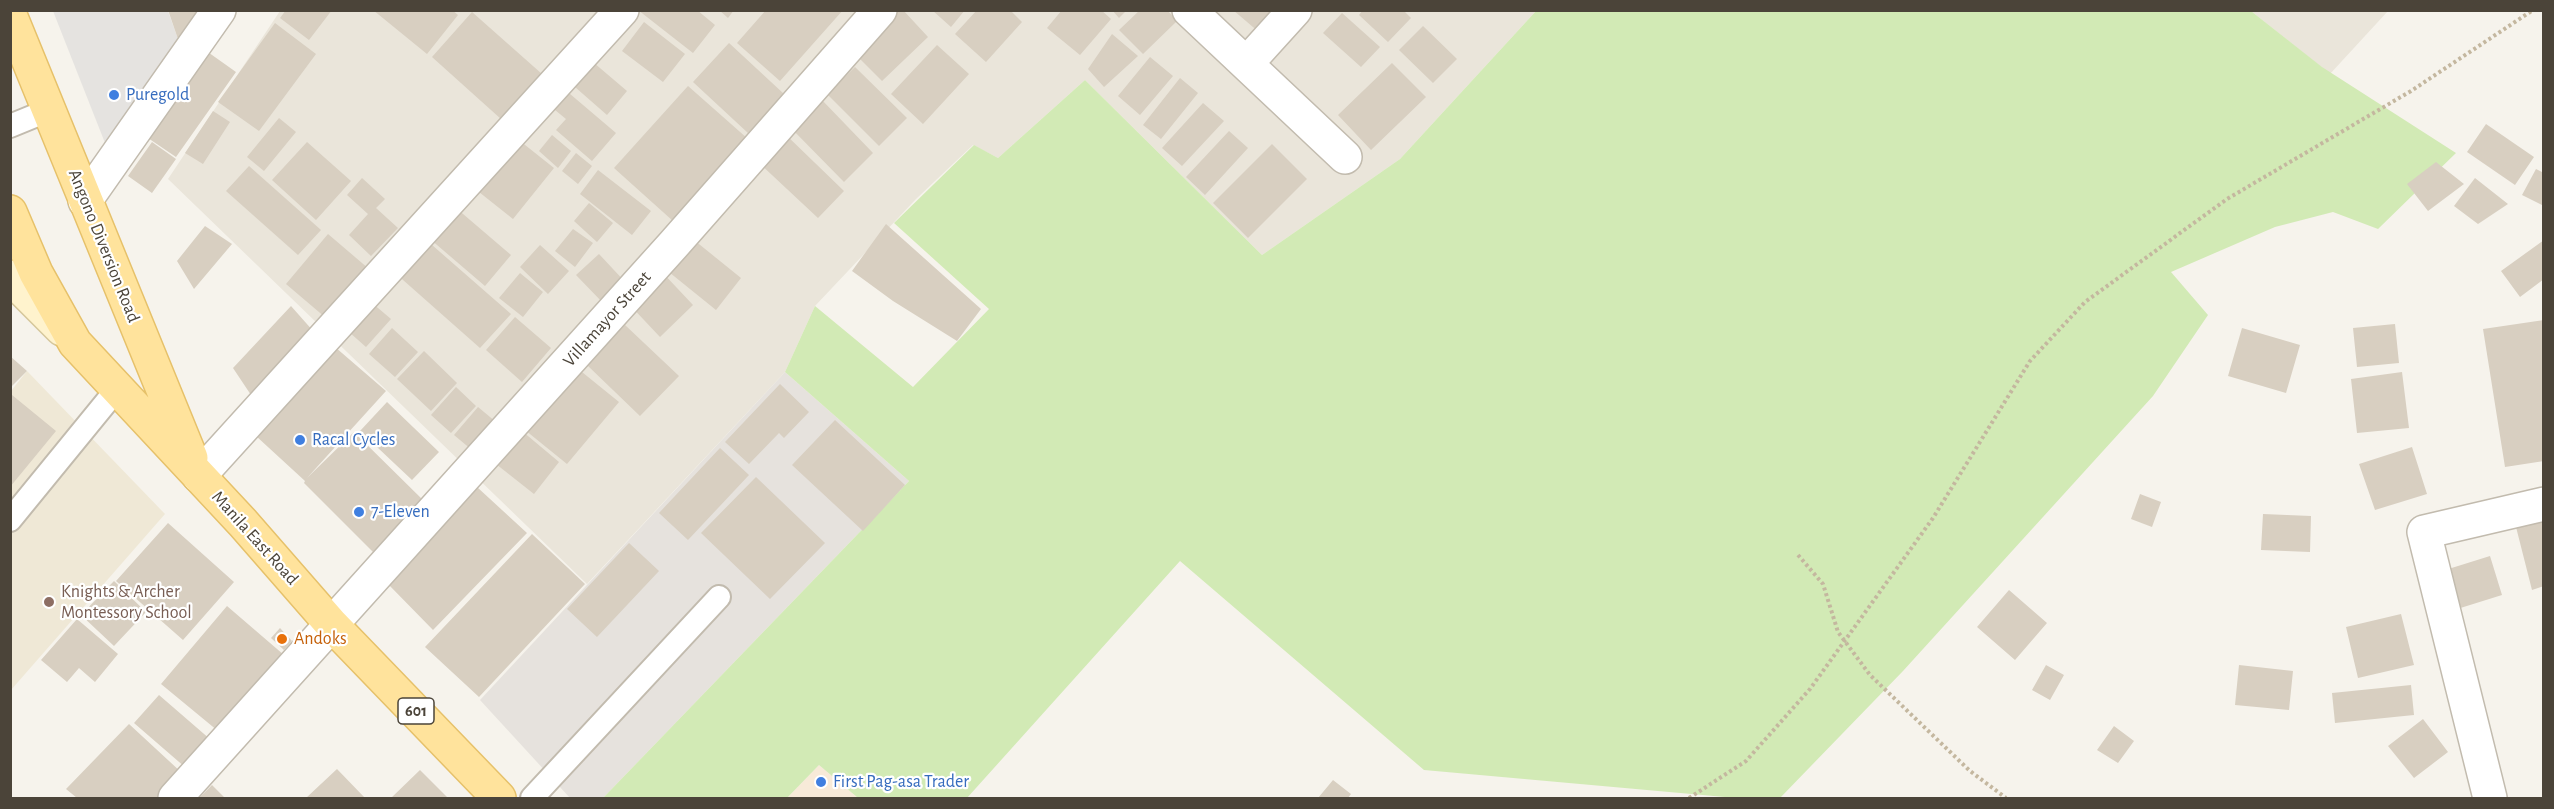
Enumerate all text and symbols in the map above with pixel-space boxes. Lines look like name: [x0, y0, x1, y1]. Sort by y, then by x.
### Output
place label: Puregold: [126, 84, 189, 106]
marker: Puregold: [107, 88, 121, 102]
street label: Angono Diversion Road: [63, 166, 145, 326]
street label: Villamayor Street: [558, 267, 656, 371]
place label: Racal Cycles: [312, 429, 395, 451]
marker: Racal Cycles: [293, 433, 307, 447]
street label: Manila East Road: [207, 486, 303, 590]
place label: 7-Eleven: [371, 501, 430, 523]
marker: 7-Eleven: [352, 505, 366, 519]
place label: Knights & Archer Montessory School: [61, 581, 192, 624]
marker: Knights & Archer Montessory School: [42, 595, 56, 609]
place label: Andoks: [294, 628, 347, 650]
marker: Andoks: [275, 632, 289, 646]
road number: 601: [398, 698, 434, 724]
place label: First Pag-asa Trader: [833, 771, 969, 793]
marker: First Pag-asa Trader: [814, 775, 828, 789]

